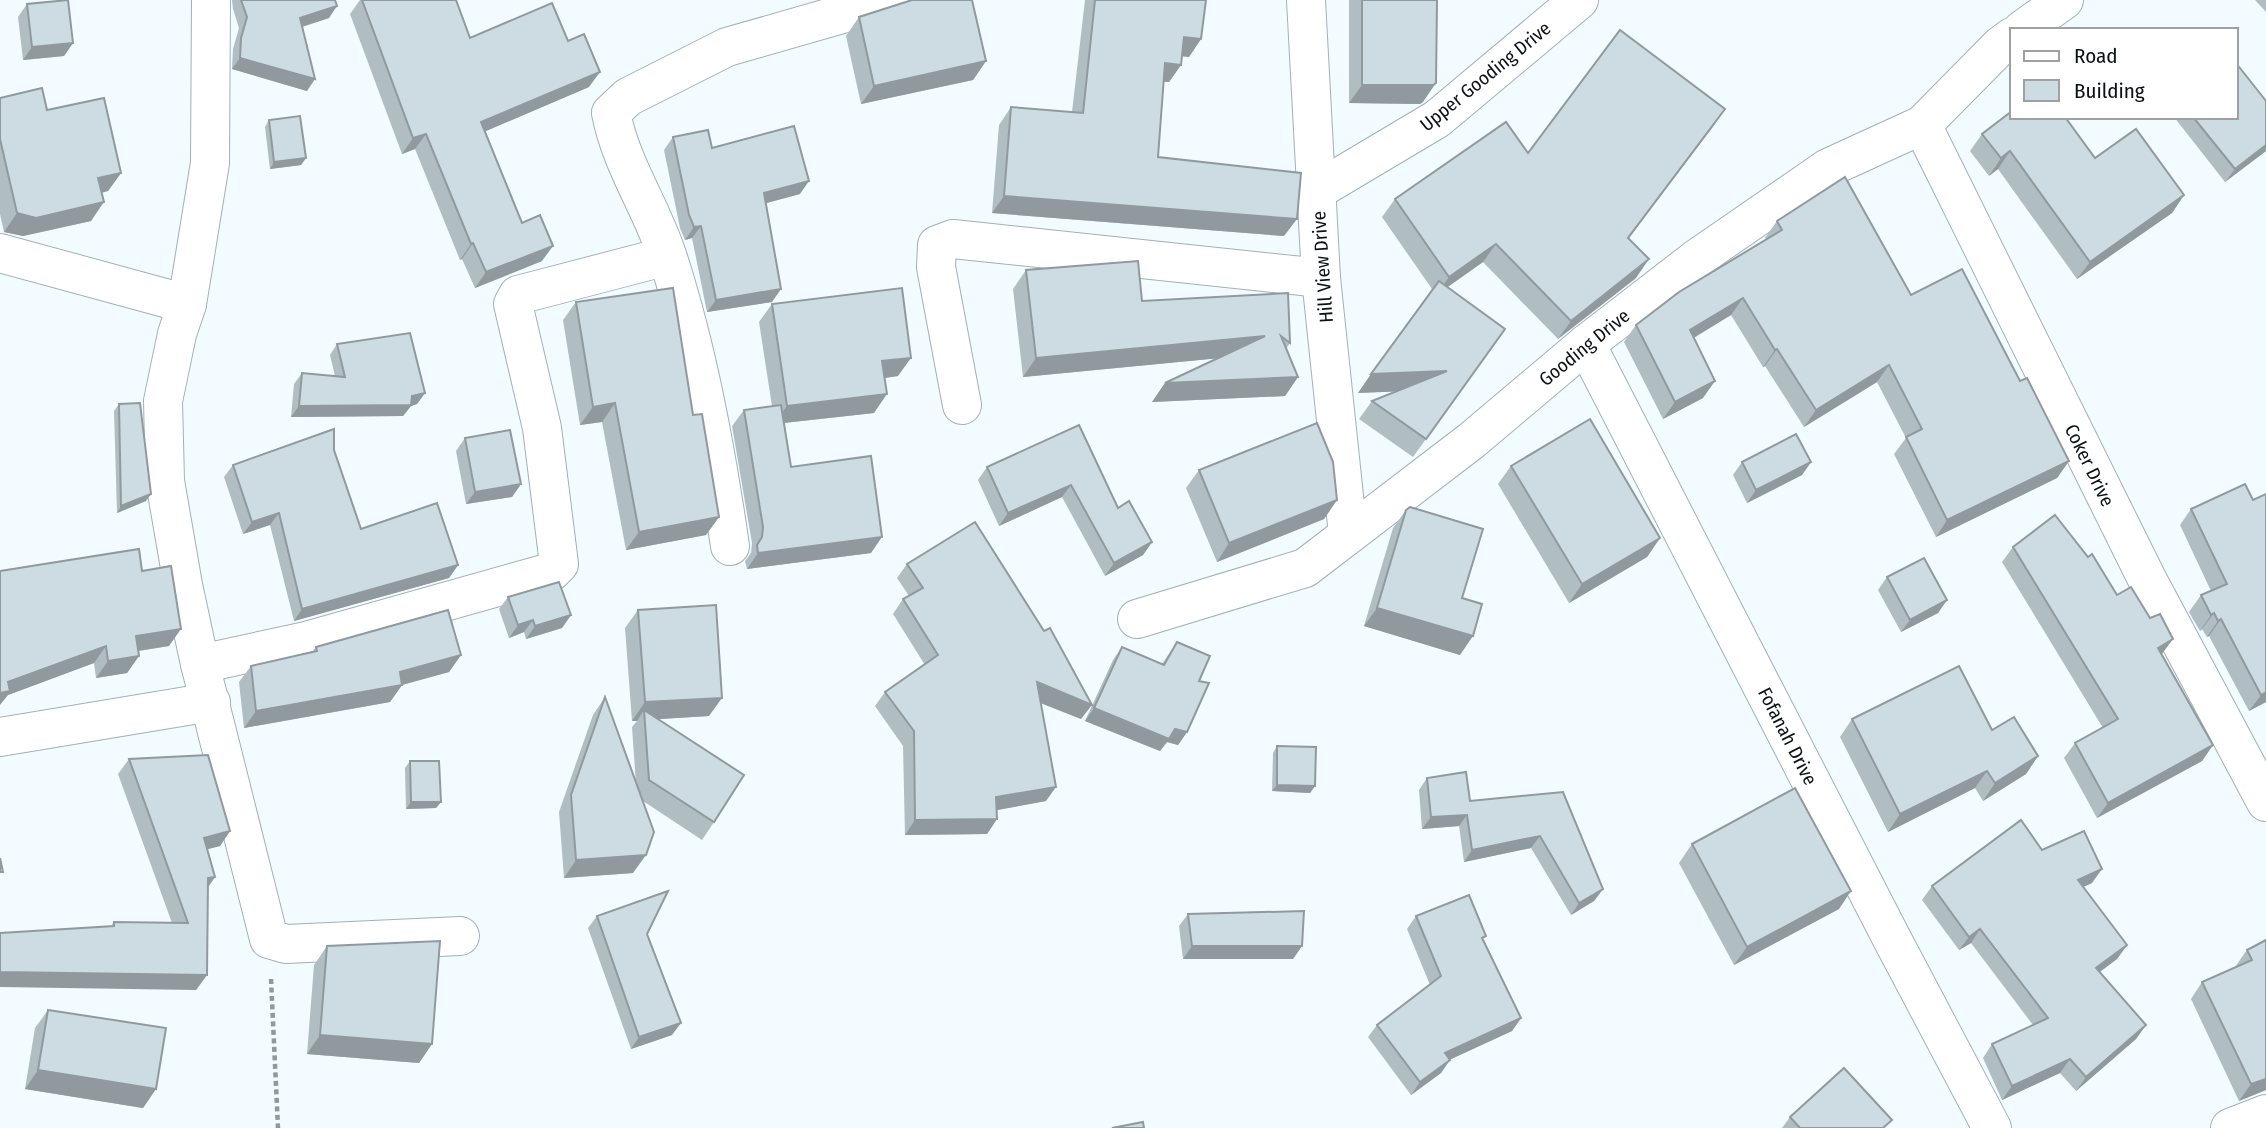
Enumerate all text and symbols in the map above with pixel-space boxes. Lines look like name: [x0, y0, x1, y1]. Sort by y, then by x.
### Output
street label: Upper Gooding Drive: [1415, 17, 1555, 136]
legend: [2010, 28, 2238, 119]
text: Road: [2074, 43, 2118, 69]
text: Building: [2074, 78, 2145, 104]
street label: Hill View Drive: [1307, 210, 1338, 324]
street label: Gooding Drive: [1535, 304, 1634, 391]
street label: Coker Drive: [2060, 420, 2119, 510]
street label: Fofanah Drive: [1753, 684, 1822, 789]

